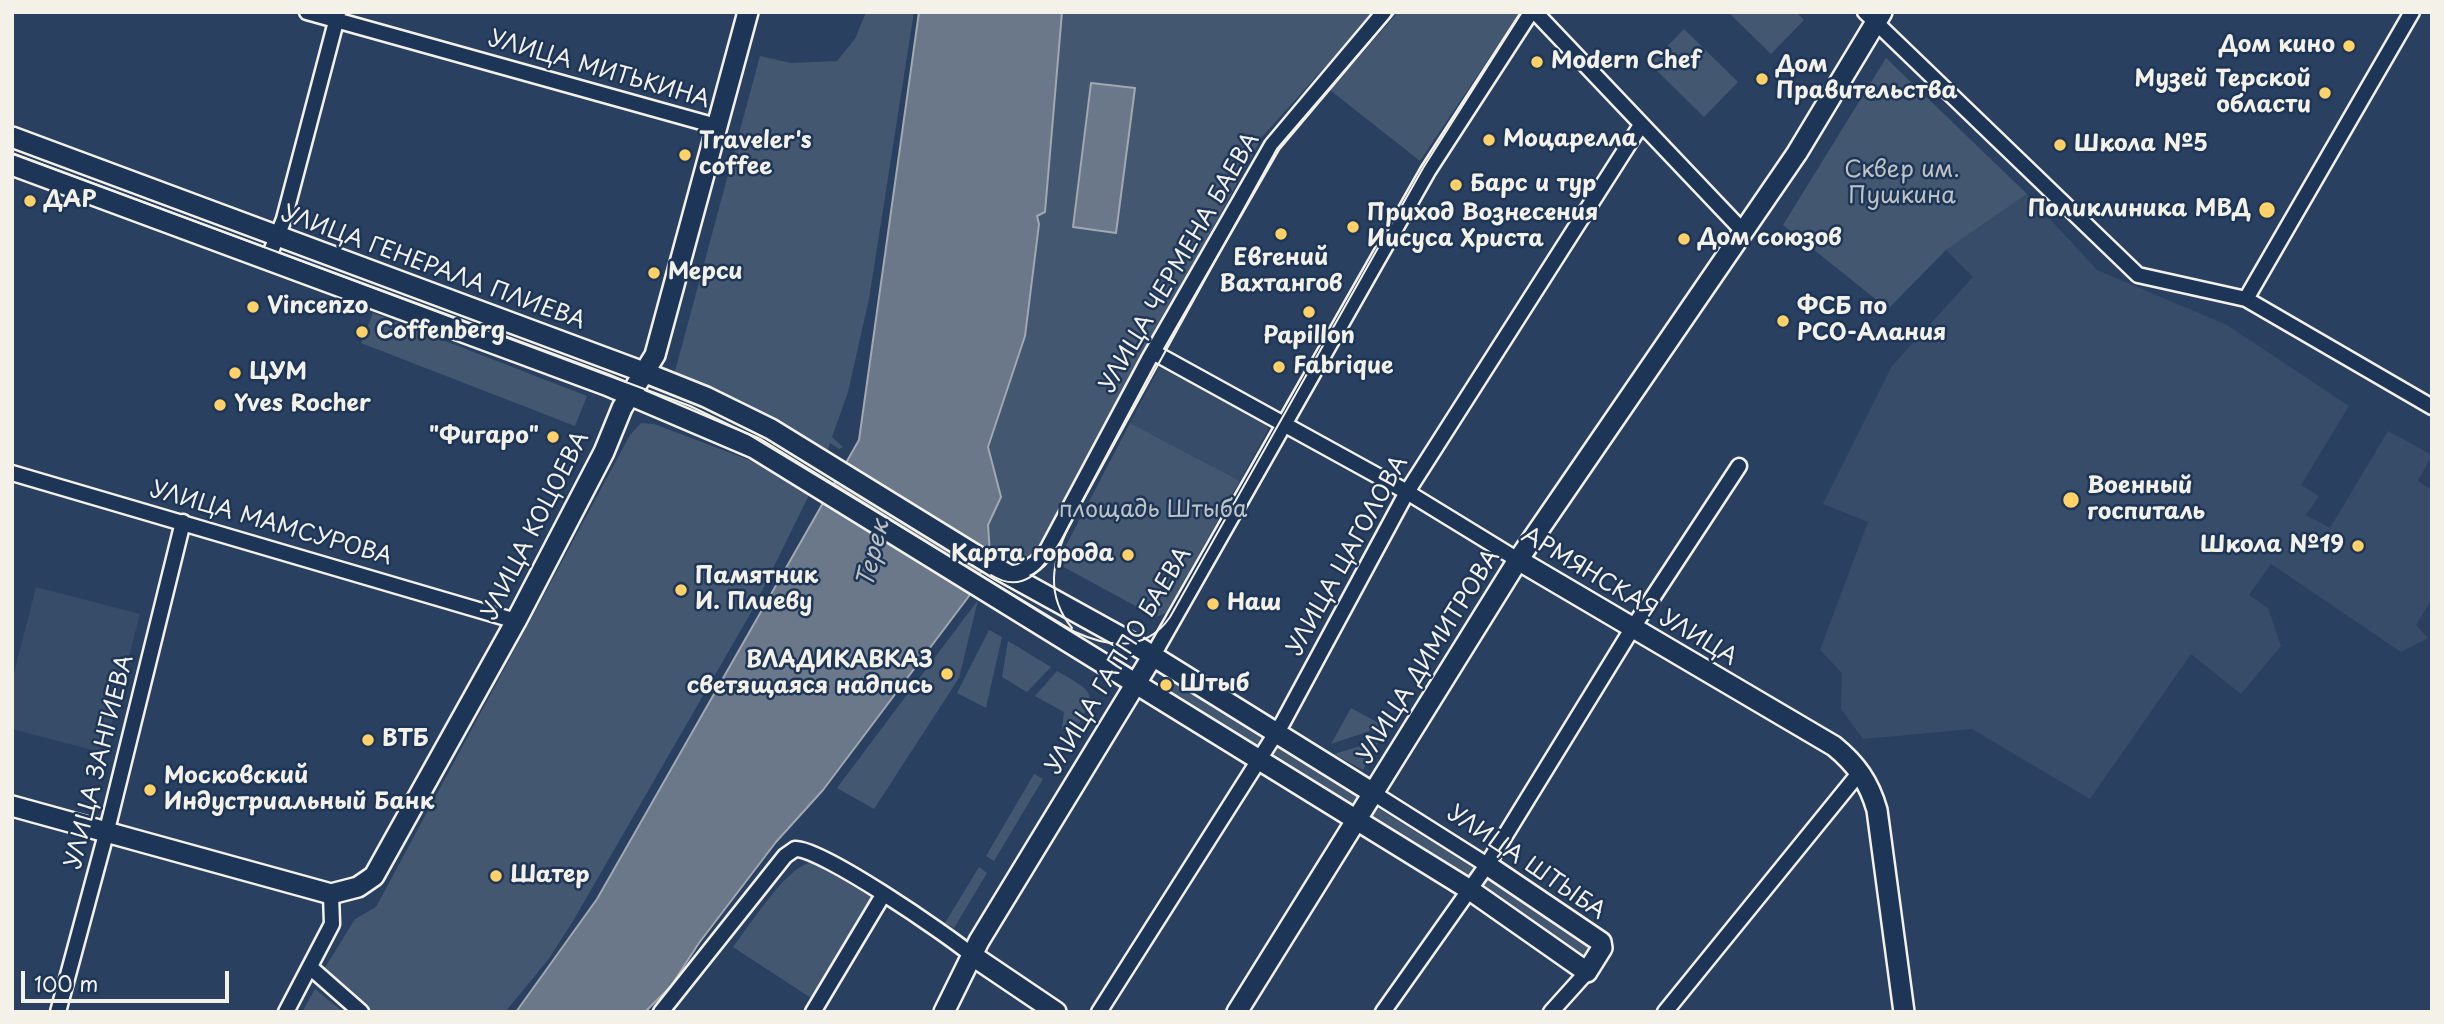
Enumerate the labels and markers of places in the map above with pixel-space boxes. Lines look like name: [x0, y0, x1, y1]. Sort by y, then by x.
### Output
place label: Дом кино: [2219, 32, 2335, 60]
marker: Дом кино: [2341, 38, 2357, 54]
place label: Modern Chef: [1551, 48, 1701, 76]
place label: Дом Правительства: [1776, 52, 1957, 106]
marker: Modern Chef: [1529, 54, 1545, 70]
place label: Музей Терской области: [2135, 66, 2311, 120]
marker: Дом Правительства: [1754, 71, 1770, 87]
marker: Музей Терской области: [2317, 85, 2333, 101]
place label: Моцарелла: [1503, 126, 1637, 154]
place label: Traveler's coffee: [699, 128, 812, 182]
place label: Школа №5: [2074, 131, 2208, 159]
marker: Моцарелла: [1481, 132, 1497, 148]
marker: Школа №5: [2052, 137, 2068, 153]
marker: Traveler's coffee: [677, 147, 693, 163]
place label: Барс и тур: [1470, 171, 1596, 199]
marker: Барс и тур: [1448, 177, 1464, 193]
place label: ДАР: [44, 187, 96, 215]
marker: ДАР: [22, 193, 38, 209]
place label: Поликлиника МВД: [2028, 196, 2251, 224]
place label: Приход Вознесения Иисуса Христа: [1367, 200, 1598, 254]
marker: Поликлиника МВД: [2257, 200, 2277, 220]
marker: Приход Вознесения Иисуса Христа: [1345, 219, 1361, 235]
place label: Дом союзов: [1698, 225, 1842, 253]
marker: Евгений Вахтангов: [1273, 226, 1289, 242]
marker: Дом союзов: [1676, 231, 1692, 247]
place label: Евгений Вахтангов: [1219, 245, 1343, 299]
place label: Мерси: [668, 259, 743, 287]
marker: Мерси: [646, 265, 662, 281]
place label: Vincenzo: [267, 293, 368, 321]
place label: ФСБ по РСО-Алания: [1797, 294, 1946, 348]
marker: Vincenzo: [245, 299, 261, 315]
marker: Papillon: [1301, 304, 1317, 320]
marker: ФСБ по РСО-Алания: [1775, 313, 1791, 329]
place label: Coffenberg: [376, 318, 505, 346]
place label: Papillon: [1263, 323, 1355, 351]
marker: Coffenberg: [354, 324, 370, 340]
place label: Fabrique: [1293, 353, 1394, 381]
place label: ЦУМ: [249, 359, 307, 387]
marker: Fabrique: [1271, 359, 1287, 375]
marker: ЦУМ: [227, 365, 243, 381]
place label: Yves Rocher: [234, 391, 371, 419]
marker: Yves Rocher: [212, 397, 228, 413]
place label: "Фигаро": [429, 423, 539, 451]
marker: "Фигаро": [545, 429, 561, 445]
place label: Военный госпиталь: [2087, 473, 2205, 527]
marker: Военный госпиталь: [2061, 490, 2081, 510]
place label: Школа №19: [2200, 532, 2344, 560]
marker: Школа №19: [2350, 538, 2366, 554]
place label: Карта города: [951, 541, 1114, 569]
marker: Карта города: [1120, 547, 1136, 563]
place label: Памятник И. Плиеву: [695, 563, 818, 617]
marker: Памятник И. Плиеву: [673, 582, 689, 598]
place label: Наш: [1227, 590, 1281, 618]
marker: Наш: [1205, 596, 1221, 612]
place label: ВЛАДИКАВКАЗ светящаяся надпись: [687, 647, 933, 701]
marker: ВЛАДИКАВКАЗ светящаяся надпись: [939, 666, 955, 682]
place label: Штыб: [1180, 671, 1249, 699]
marker: Штыб: [1158, 677, 1174, 693]
place label: ВТБ: [382, 726, 428, 754]
marker: ВТБ: [360, 732, 376, 748]
place label: Московский Индустриальный Банк: [164, 763, 434, 817]
marker: Московский Индустриальный Банк: [142, 782, 158, 798]
place label: Шатер: [510, 862, 590, 890]
marker: Шатер: [488, 868, 504, 884]

